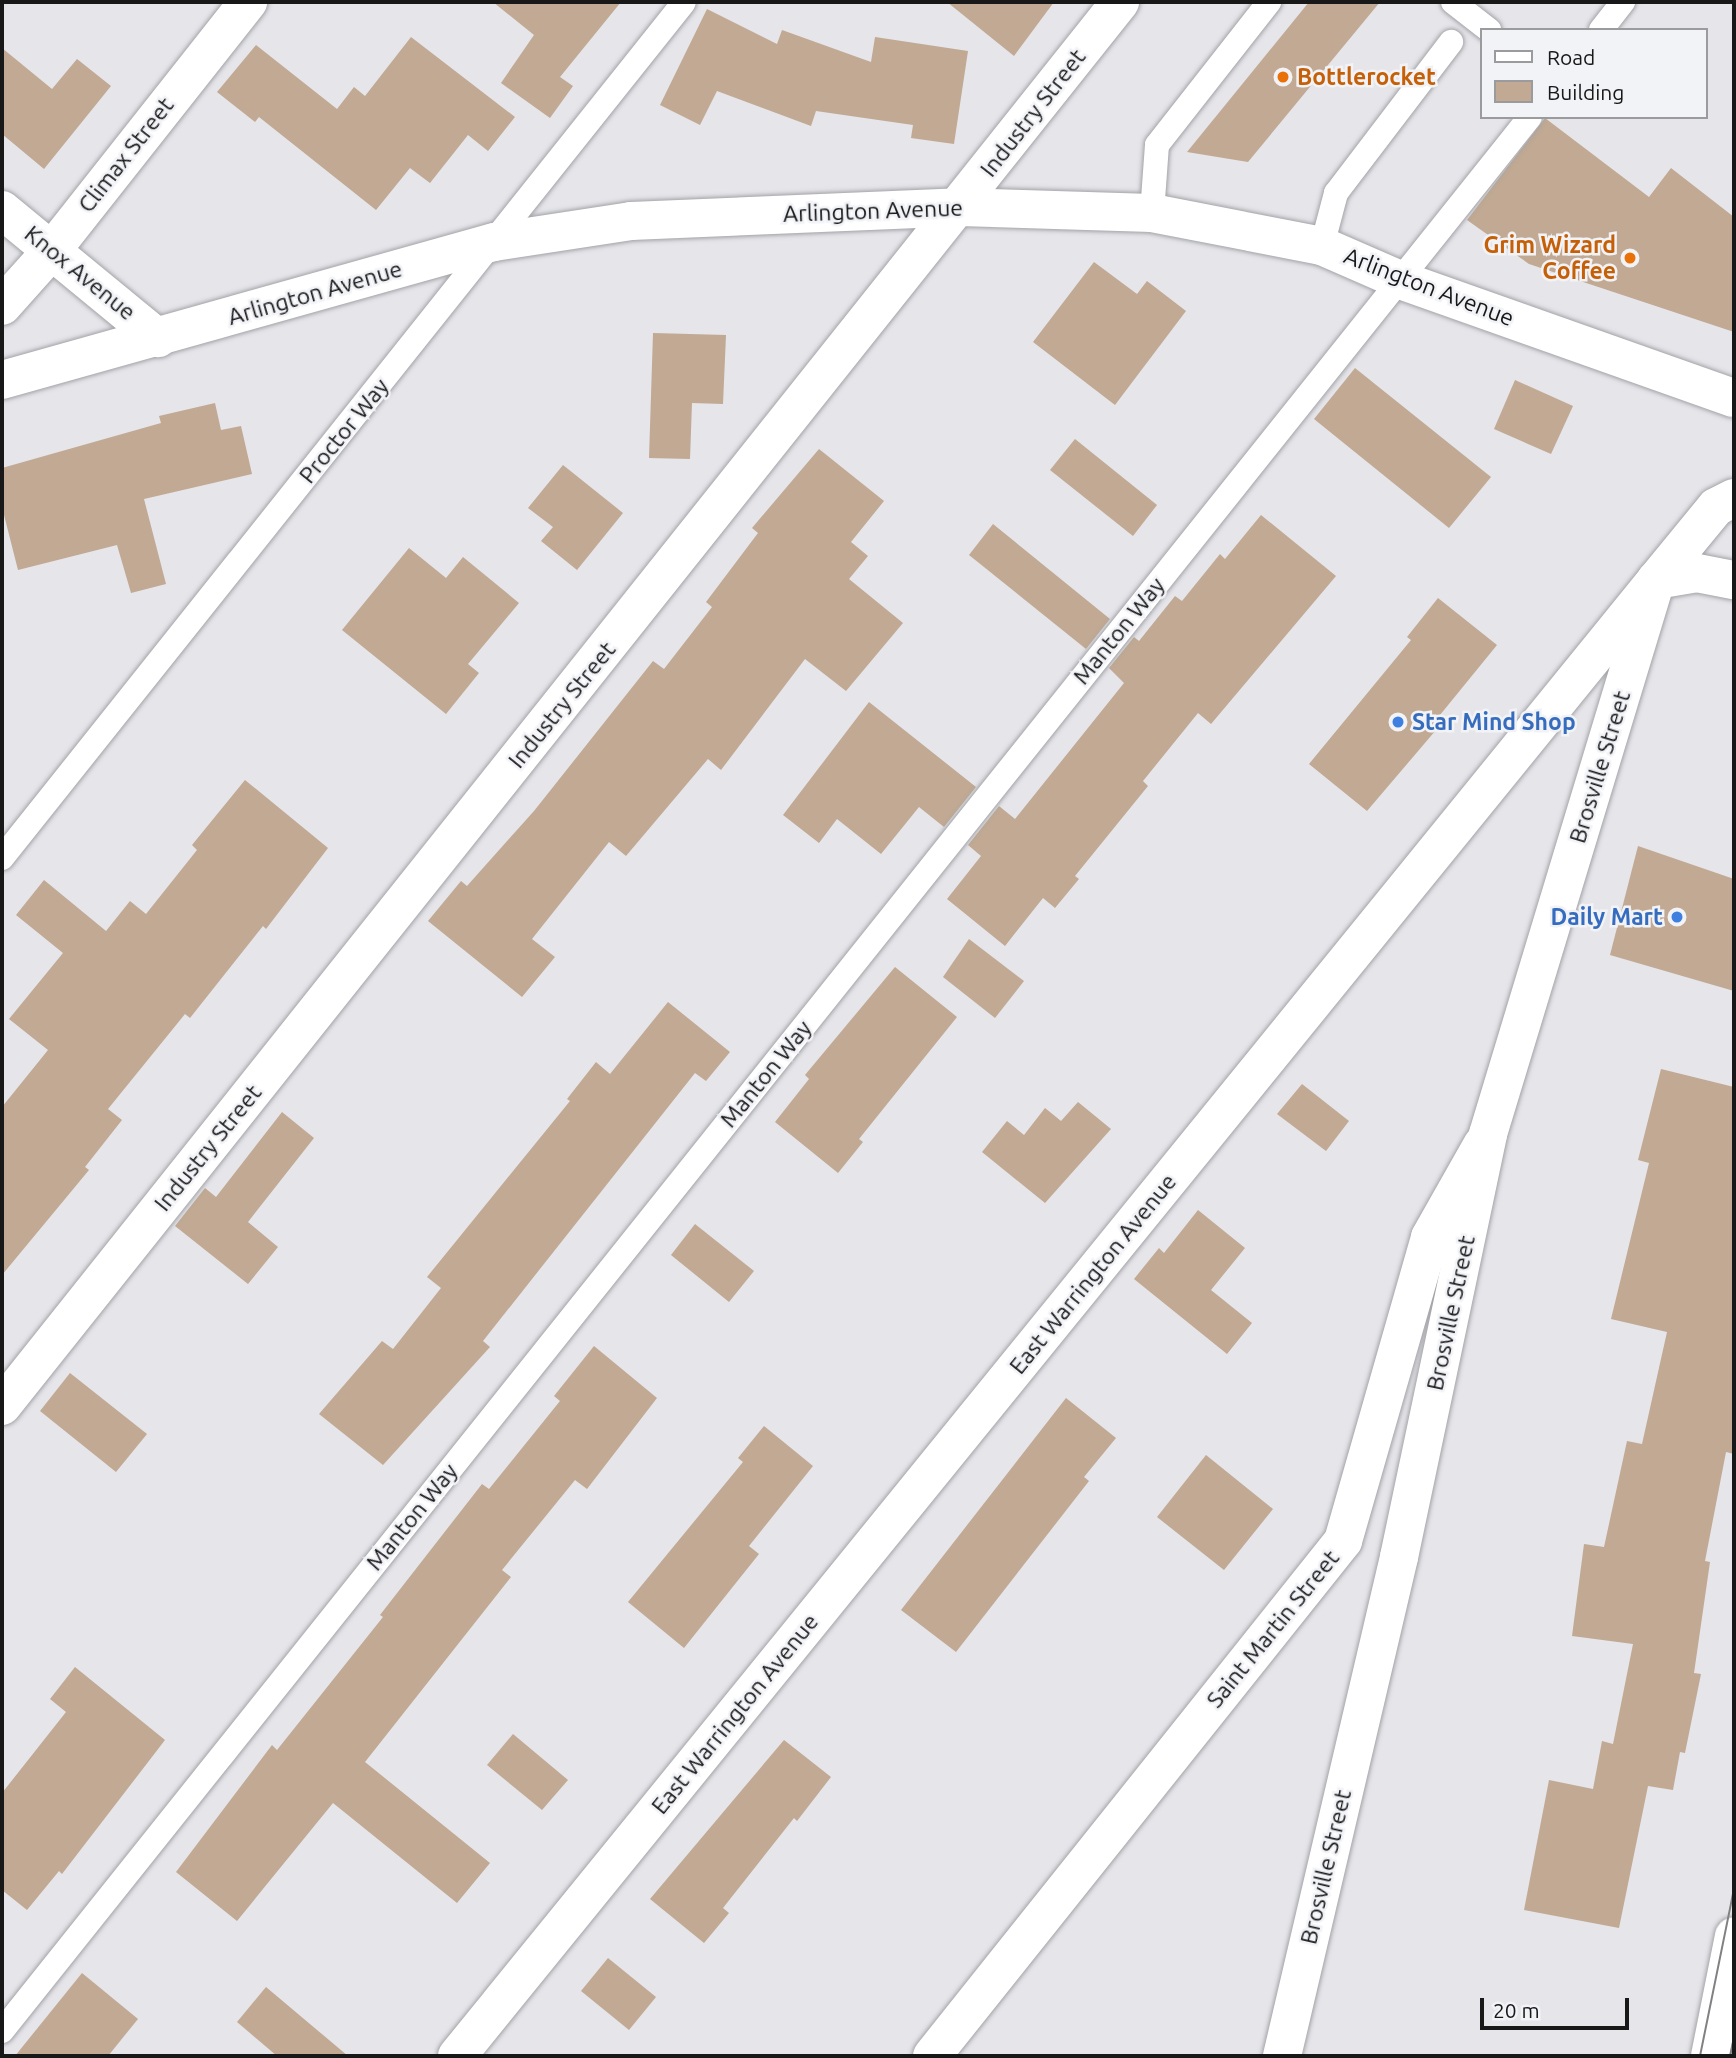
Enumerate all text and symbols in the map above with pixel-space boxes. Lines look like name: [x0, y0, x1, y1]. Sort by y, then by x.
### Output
legend: [1480, 28, 1708, 119]
street label: Industry Street: [975, 44, 1091, 182]
text: Road: [1547, 45, 1595, 69]
place label: Bottlerocket: [1297, 63, 1436, 91]
marker: Bottlerocket: [1275, 69, 1291, 85]
text: Building: [1547, 80, 1624, 104]
street label: Climax Street: [72, 92, 180, 218]
street label: Arlington Avenue: [783, 194, 963, 228]
street label: Knox Avenue: [19, 220, 141, 326]
place label: Grim Wizard Coffee: [1483, 231, 1616, 285]
street label: Arlington Avenue: [1340, 242, 1518, 332]
marker: Grim Wizard Coffee: [1622, 250, 1638, 266]
street label: Arlington Avenue: [225, 255, 405, 331]
street label: Proctor Way: [293, 373, 395, 489]
street label: Manton Way: [1068, 572, 1170, 690]
street label: Industry Street: [503, 636, 621, 774]
street label: Brosville Street: [1564, 688, 1636, 846]
place label: Star Mind Shop: [1412, 708, 1576, 736]
marker: Star Mind Shop: [1390, 714, 1406, 730]
place label: Daily Mart: [1551, 903, 1663, 931]
marker: Daily Mart: [1669, 909, 1685, 925]
street label: Manton Way: [715, 1015, 817, 1133]
street label: Industry Street: [149, 1079, 267, 1217]
street label: East Warrington Avenue: [1004, 1168, 1182, 1380]
street label: Brosville Street: [1421, 1233, 1481, 1393]
street label: Manton Way: [361, 1458, 463, 1576]
street label: Saint Martin Street: [1201, 1545, 1345, 1713]
street label: East Warrington Avenue: [646, 1608, 824, 1820]
street label: Brosville Street: [1295, 1787, 1357, 1947]
scale bar: [1484, 1984, 1633, 2028]
text: 20 m: [1493, 1998, 1540, 2022]

